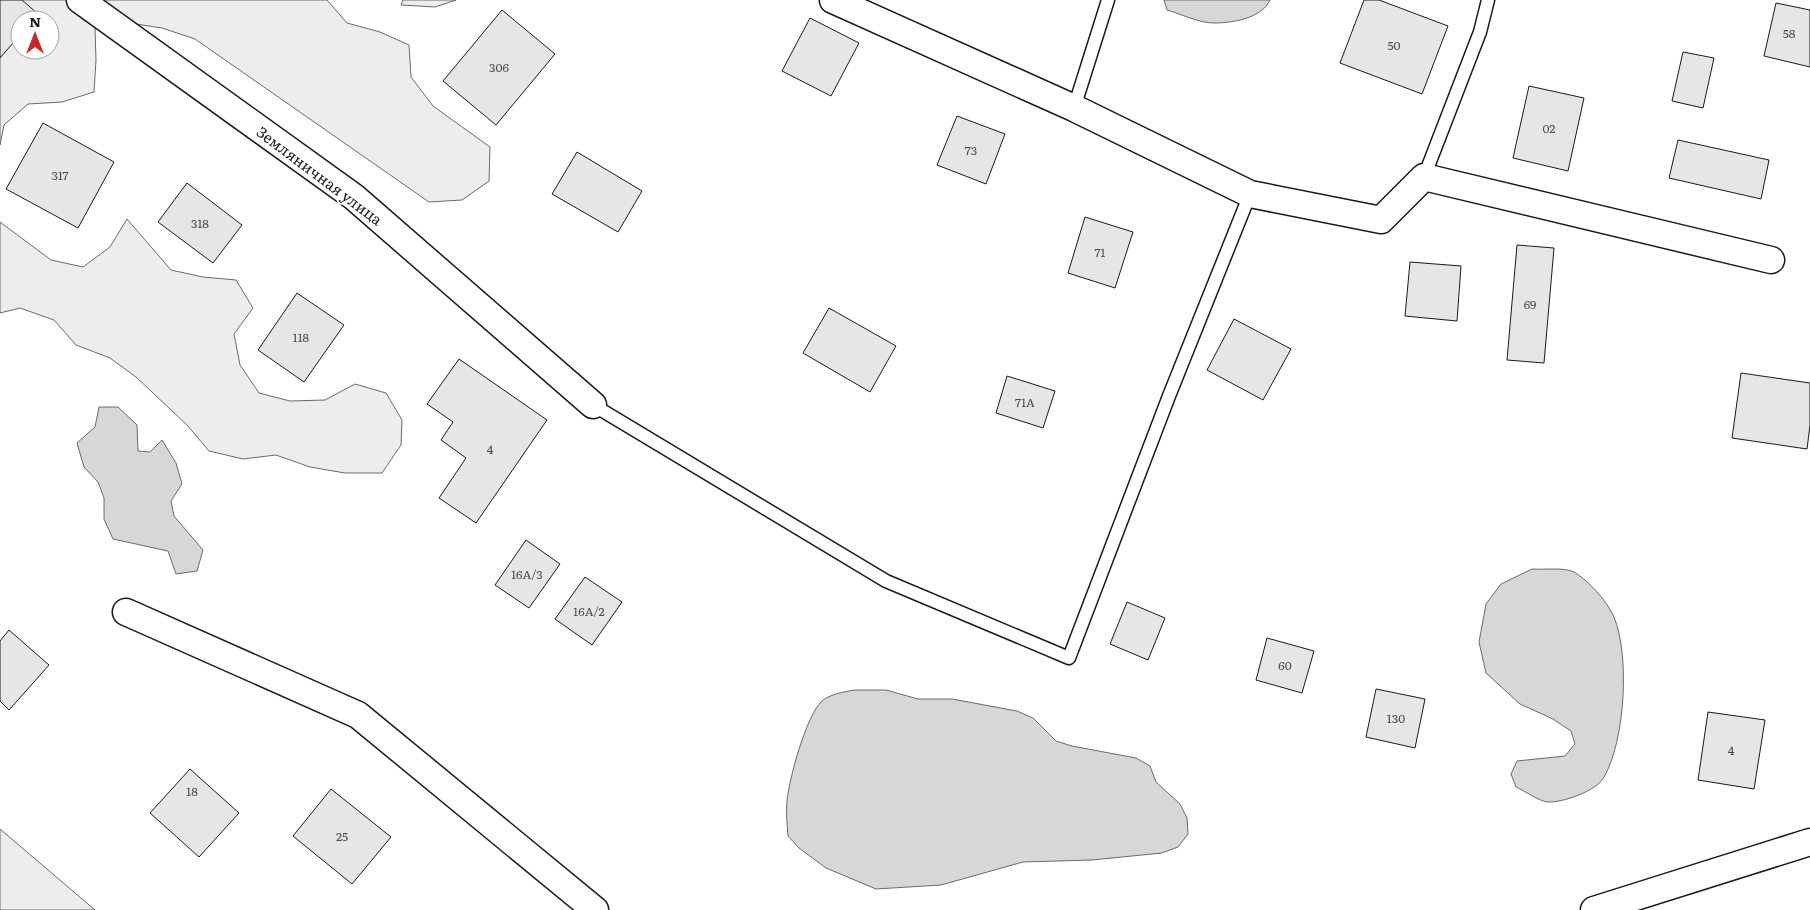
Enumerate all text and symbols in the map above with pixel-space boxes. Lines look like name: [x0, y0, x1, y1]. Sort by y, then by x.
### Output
north arrow: [10, 10, 60, 60]
text: N: [29, 11, 41, 31]
house number: 58: [1783, 24, 1796, 42]
house number: 50: [1387, 36, 1401, 54]
house number: 306: [489, 58, 509, 76]
house number: 02: [1543, 119, 1555, 137]
street label: Земляничная улица: [252, 120, 389, 231]
house number: 73: [965, 141, 977, 159]
house number: 317: [51, 166, 69, 184]
house number: 318: [191, 214, 209, 232]
house number: 71: [1095, 243, 1106, 261]
house number: 69: [1524, 295, 1536, 313]
house number: 118: [293, 328, 310, 346]
house number: 71А: [1015, 393, 1035, 411]
house number: 4: [487, 440, 494, 458]
house number: 16А/3: [511, 565, 543, 583]
house number: 16А/2: [573, 602, 605, 620]
house number: 60: [1278, 656, 1292, 674]
house number: 130: [1387, 709, 1405, 727]
house number: 4: [1728, 741, 1735, 759]
house number: 18: [186, 782, 198, 800]
house number: 25: [336, 827, 348, 845]

